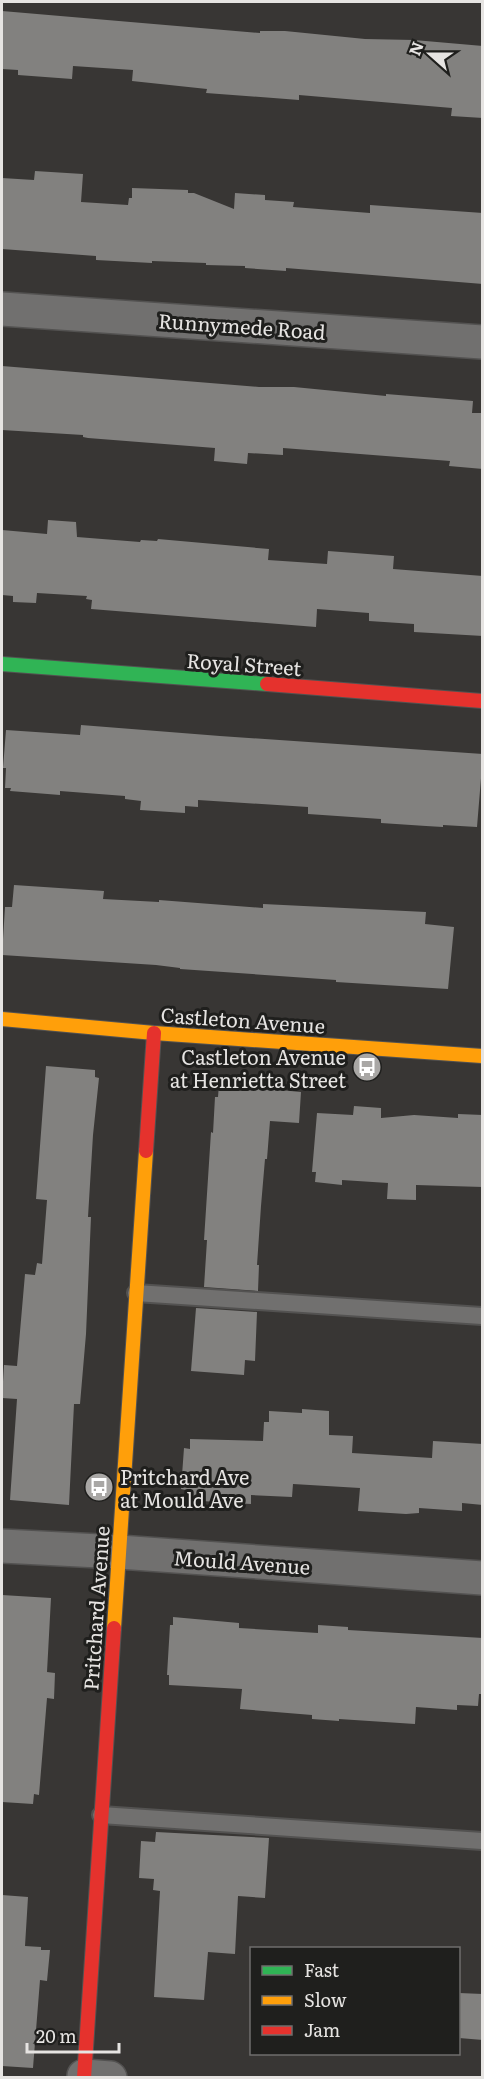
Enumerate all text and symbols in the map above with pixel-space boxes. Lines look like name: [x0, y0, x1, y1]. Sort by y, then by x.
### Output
north arrow: [400, 24, 460, 84]
text: N: [401, 38, 429, 59]
street label: Runnymede Road: [157, 304, 327, 346]
street label: Royal Street: [185, 644, 303, 682]
street label: Castleton Avenue: [160, 998, 326, 1040]
place label: Castleton Avenue at Henrietta Street: [170, 1041, 346, 1094]
bus stop icon: Castleton Avenue at Henrietta Street: [351, 1051, 383, 1083]
place label: Pritchard Ave at Mould Ave: [120, 1461, 249, 1514]
bus stop icon: Pritchard Ave at Mould Ave: [83, 1471, 115, 1503]
street label: Pritchard Avenue: [74, 1525, 116, 1691]
street label: Mould Avenue: [173, 1541, 311, 1581]
legend: [250, 1947, 460, 2055]
text: Fast: [304, 1956, 340, 1983]
text: Slow: [304, 1986, 347, 2013]
scale bar: [27, 2016, 118, 2054]
text: Jam: [304, 2016, 340, 2043]
text: 20 m: [36, 2022, 77, 2049]

